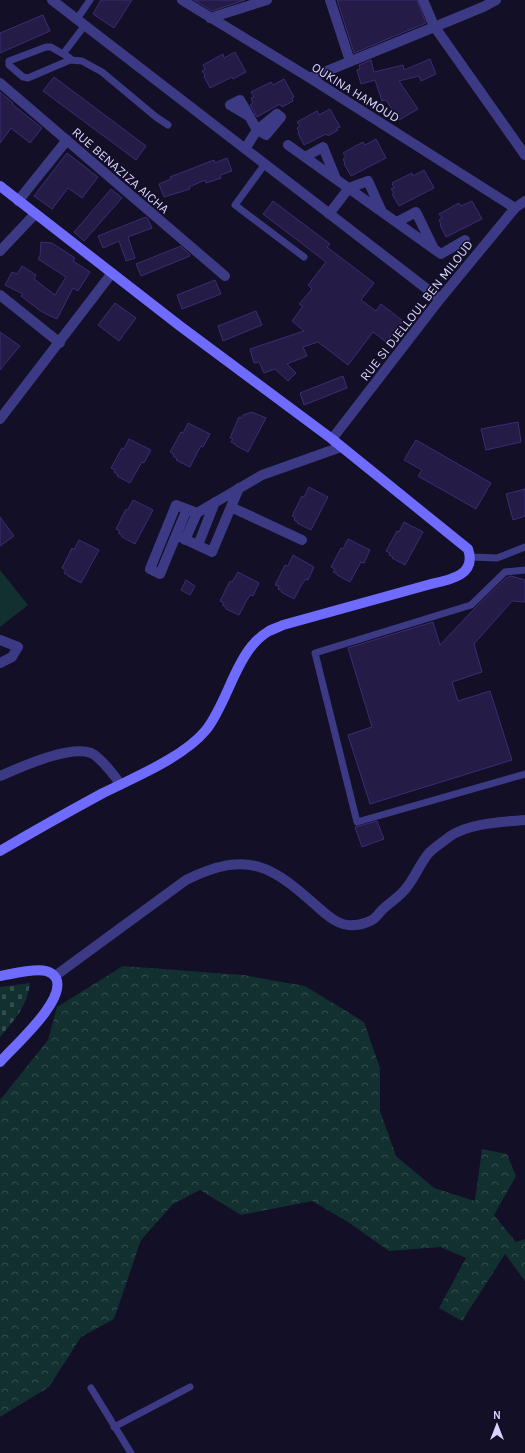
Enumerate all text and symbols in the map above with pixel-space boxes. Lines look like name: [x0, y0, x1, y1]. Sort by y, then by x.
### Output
street label: OUKINA HAMOUD: [309, 59, 402, 125]
street label: RUE BENAZIZA AICHA: [69, 124, 173, 217]
street label: RUE SI DJELLOUL BEN MILOUD: [357, 237, 476, 384]
north arrow: [477, 1405, 517, 1445]
text: N: [493, 1409, 501, 1422]

